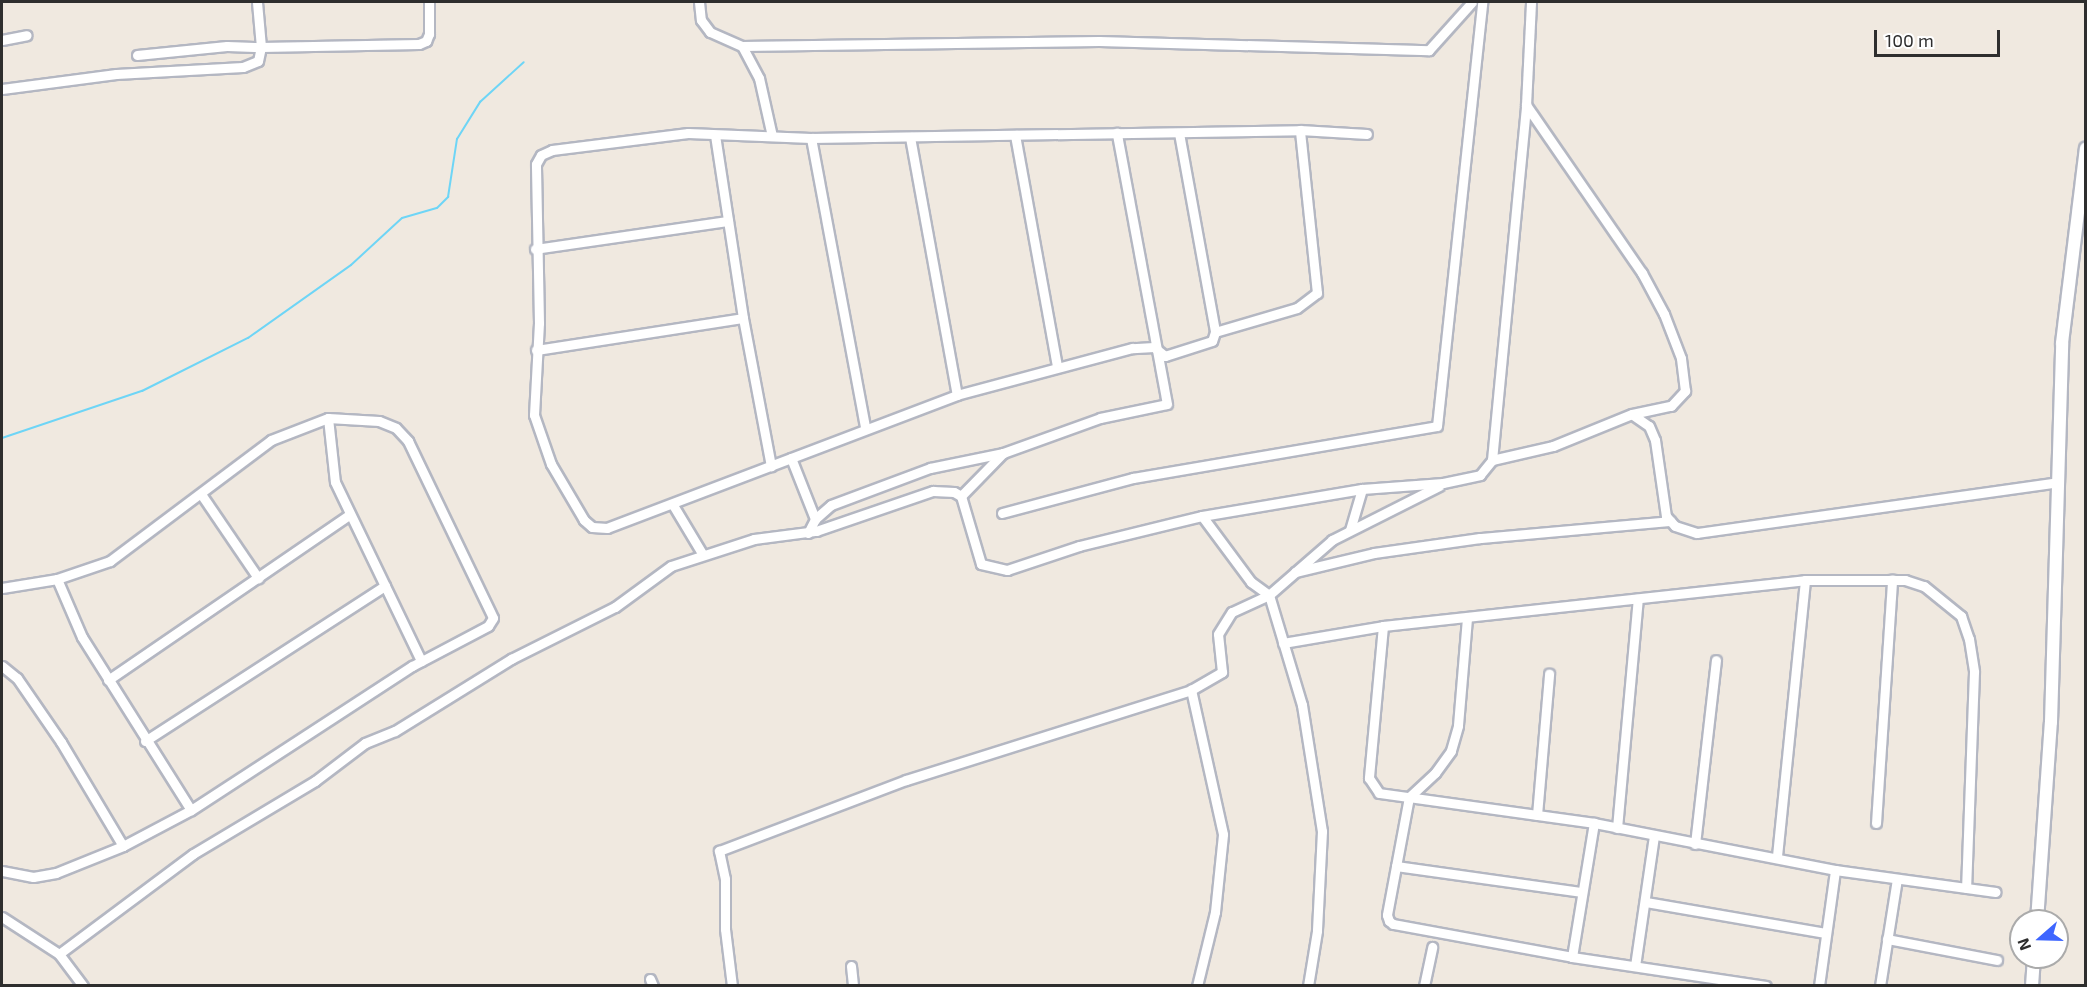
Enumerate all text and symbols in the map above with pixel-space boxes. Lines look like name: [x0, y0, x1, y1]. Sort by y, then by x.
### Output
scale bar: [1877, 18, 2003, 56]
text: 100 m: [1885, 29, 1934, 51]
north arrow: [2009, 909, 2069, 969]
text: N: [2013, 936, 2034, 953]

